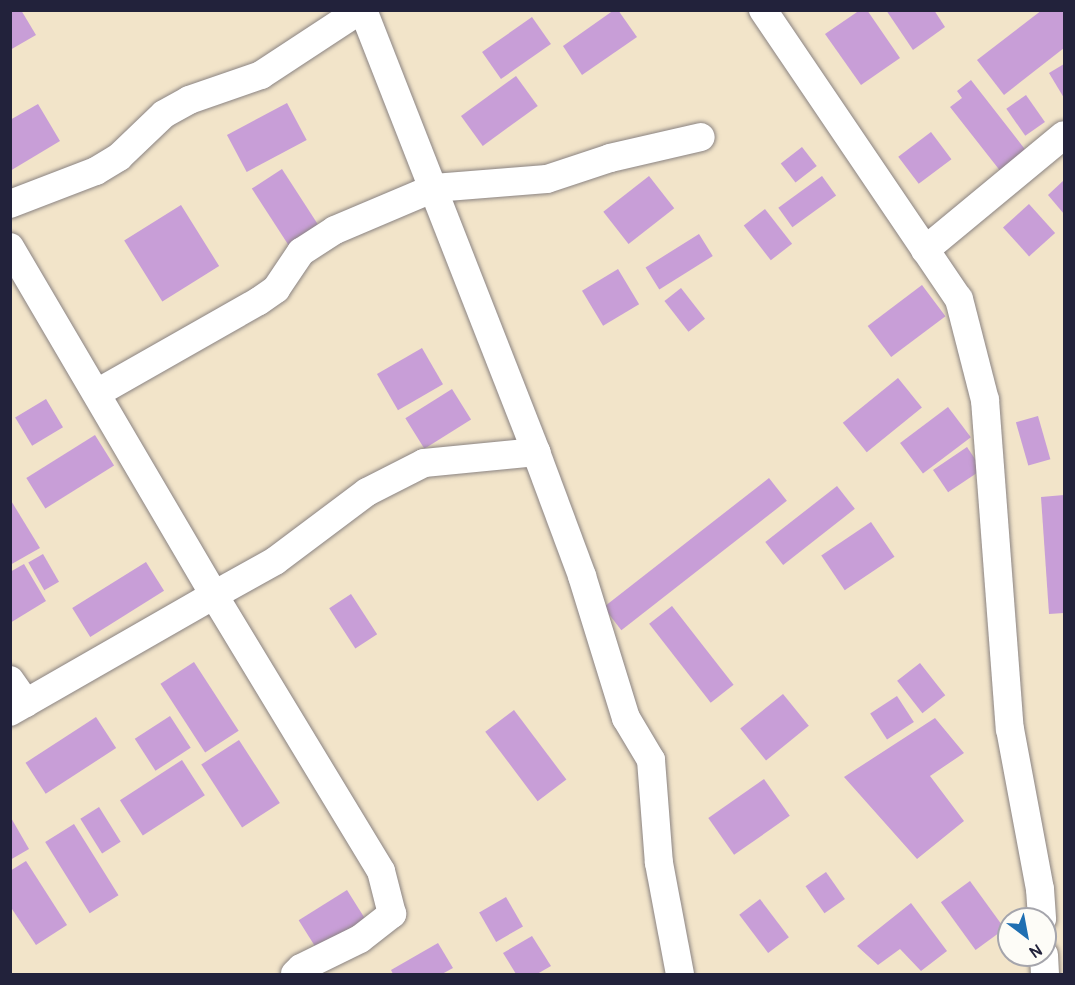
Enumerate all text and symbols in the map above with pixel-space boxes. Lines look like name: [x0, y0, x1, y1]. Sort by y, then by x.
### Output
north arrow: [997, 907, 1057, 967]
text: N: [1026, 939, 1045, 962]

